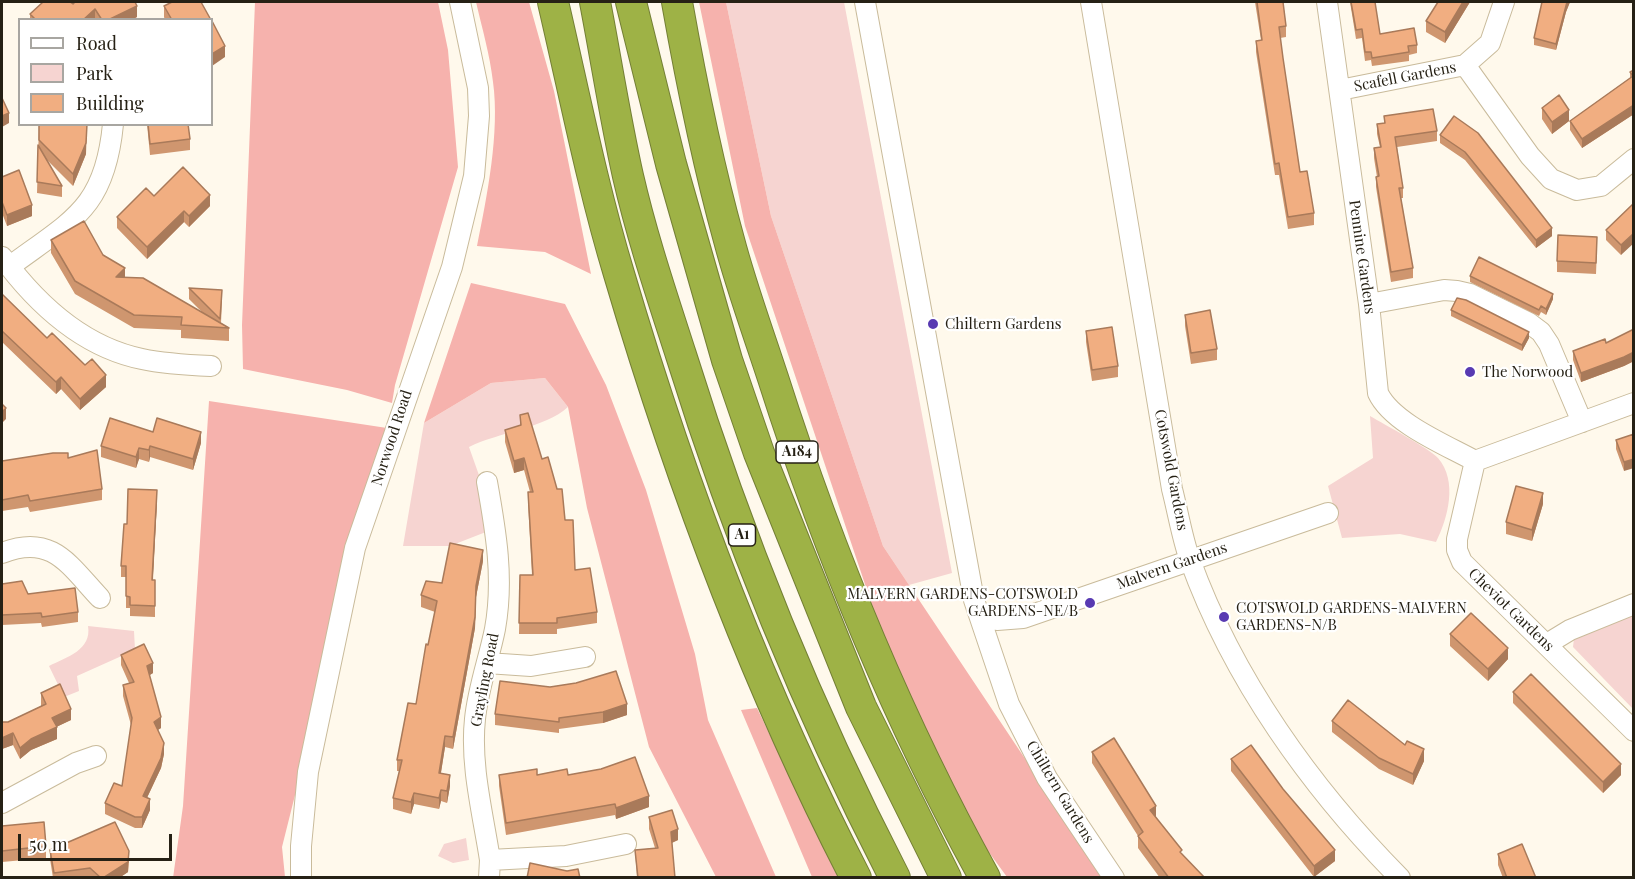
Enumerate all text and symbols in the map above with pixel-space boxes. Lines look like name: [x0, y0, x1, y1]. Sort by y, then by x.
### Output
legend: [18, 18, 213, 126]
text: Road: [76, 31, 117, 55]
street label: Scafell Gardens: [1352, 58, 1458, 96]
text: Park: [76, 61, 113, 85]
text: Building: [76, 91, 144, 115]
street label: Pennine Gardens: [1345, 199, 1379, 315]
place label: Chiltern Gardens: [945, 315, 1061, 333]
marker: Chiltern Gardens: [926, 317, 940, 331]
place label: The Norwood: [1482, 363, 1573, 381]
marker: The Norwood: [1463, 365, 1477, 379]
street label: Norwood Road: [368, 388, 416, 488]
street label: Cotswold Gardens: [1150, 408, 1192, 532]
road number: A184: [776, 441, 818, 463]
road number: A1: [728, 524, 756, 546]
street label: Malvern Gardens: [1115, 539, 1229, 593]
street label: Cheviot Gardens: [1464, 565, 1558, 655]
place label: MALVERN GARDENS-COTSWOLD GARDENS-NE/B: [847, 585, 1078, 620]
marker: MALVERN GARDENS-COTSWOLD GARDENS-NE/B: [1083, 596, 1097, 610]
place label: COTSWOLD GARDENS-MALVERN GARDENS-N/B: [1236, 599, 1467, 634]
marker: COTSWOLD GARDENS-MALVERN GARDENS-N/B: [1217, 610, 1231, 624]
street label: Grayling Road: [467, 632, 503, 728]
street label: Chiltern Gardens: [1022, 737, 1098, 847]
scale bar: [21, 822, 176, 860]
text: 50 m: [29, 832, 68, 856]

